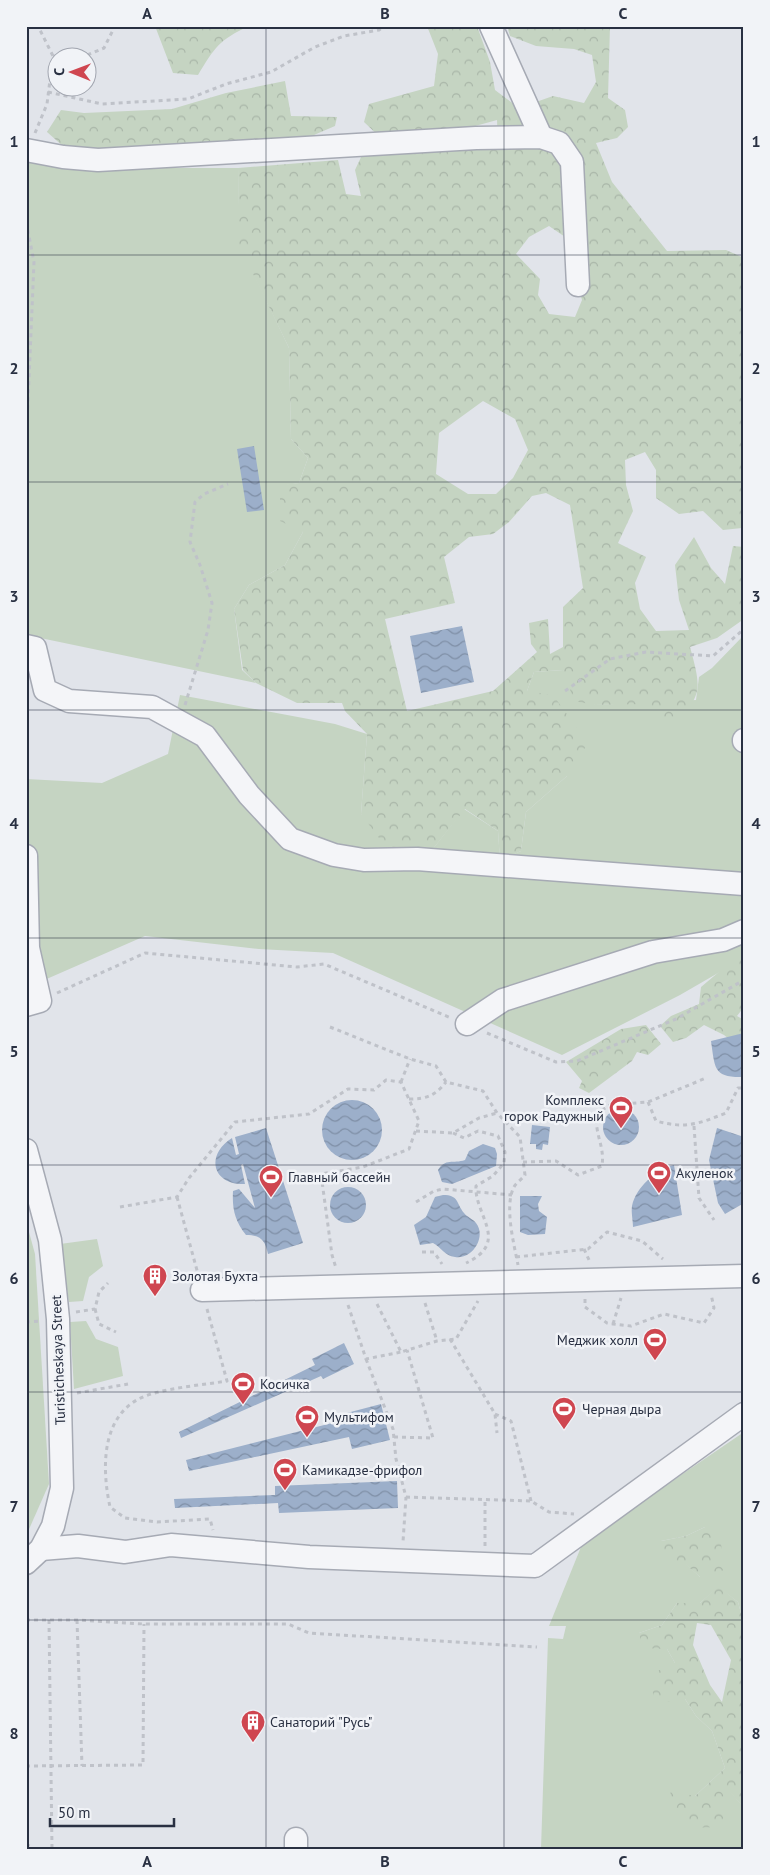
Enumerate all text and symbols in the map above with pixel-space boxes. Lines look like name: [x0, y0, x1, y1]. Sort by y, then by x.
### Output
text: A: [142, 3, 152, 23]
text: B: [380, 3, 390, 23]
text: C: [619, 3, 628, 23]
north arrow: [48, 48, 98, 98]
text: С: [50, 68, 68, 76]
text: 1: [9, 131, 19, 151]
text: 1: [751, 131, 761, 151]
text: 2: [9, 358, 19, 378]
text: 2: [751, 358, 761, 378]
text: 3: [9, 586, 19, 606]
text: 3: [751, 586, 761, 606]
text: 4: [9, 813, 19, 833]
text: 4: [751, 813, 761, 833]
text: 5: [9, 1041, 19, 1061]
text: 5: [751, 1041, 761, 1061]
place label: Комплекс горок Радужный: [504, 1091, 604, 1125]
sports icon: Комплекс горок Радужный: [608, 1095, 634, 1129]
sports icon: Акуленок: [646, 1160, 672, 1194]
sports icon: Главный бассейн: [258, 1164, 284, 1198]
place label: Акуленок: [676, 1164, 733, 1182]
place label: Главный бассейн: [288, 1168, 391, 1186]
building icon: Золотая Бухта: [142, 1263, 168, 1297]
place label: Золотая Бухта: [172, 1267, 258, 1285]
text: 6: [9, 1268, 19, 1288]
text: 6: [751, 1268, 761, 1288]
street label: Turisticheskaya Street: [47, 1294, 69, 1425]
sports icon: Меджик холл: [642, 1327, 668, 1361]
place label: Меджик холл: [557, 1331, 638, 1349]
sports icon: Косичка: [230, 1371, 256, 1405]
place label: Косичка: [260, 1375, 310, 1393]
sports icon: Черная дыра: [551, 1396, 577, 1430]
place label: Черная дыра: [582, 1400, 661, 1418]
sports icon: Мультифом: [294, 1404, 320, 1438]
place label: Мультифом: [324, 1408, 394, 1426]
sports icon: Камикадзе-фрифол: [272, 1457, 298, 1491]
place label: Камикадзе-фрифол: [302, 1461, 422, 1479]
text: 7: [9, 1496, 19, 1516]
text: 7: [751, 1496, 761, 1516]
building icon: Санаторий "Русь": [240, 1709, 266, 1743]
place label: Санаторий "Русь": [270, 1713, 372, 1731]
text: 8: [9, 1723, 19, 1743]
text: 8: [751, 1723, 761, 1743]
scale bar: [50, 1795, 174, 1827]
text: 50 m: [58, 1803, 91, 1822]
text: A: [142, 1851, 152, 1871]
text: B: [380, 1851, 390, 1871]
text: C: [619, 1851, 628, 1871]

